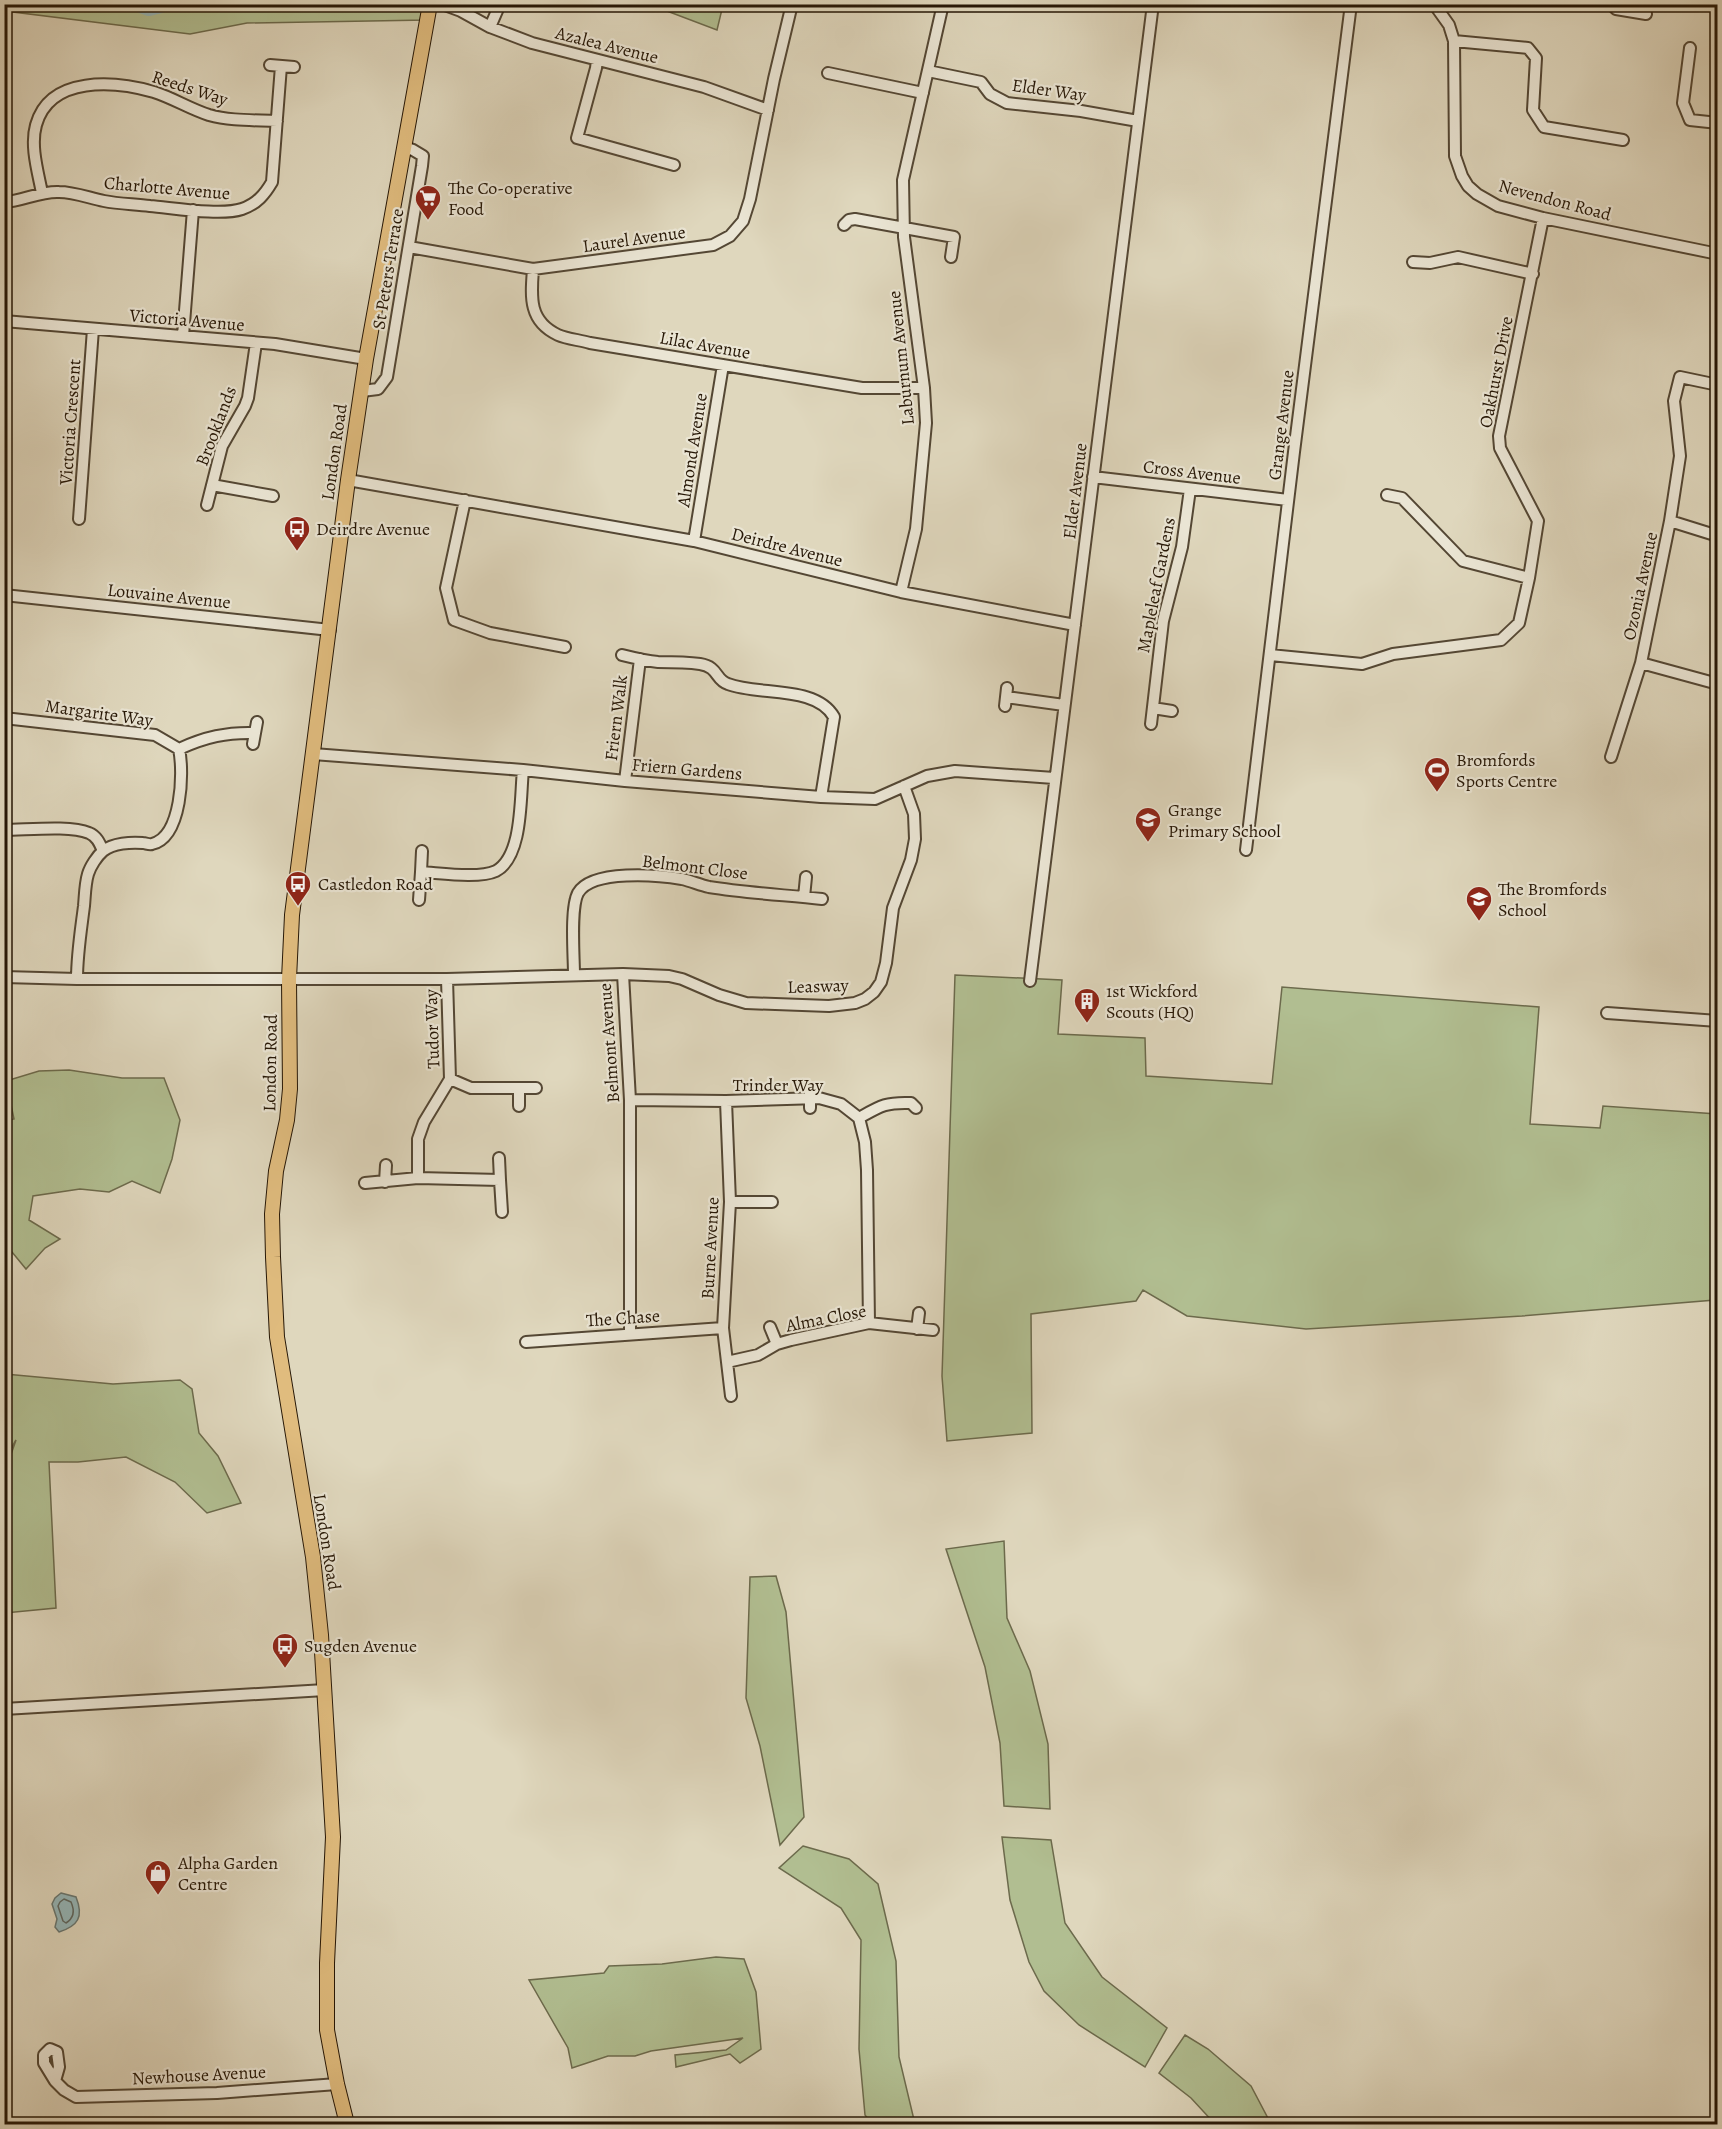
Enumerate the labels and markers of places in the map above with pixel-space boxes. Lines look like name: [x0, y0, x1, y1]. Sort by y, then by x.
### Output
place label: The Co-operative Food: [448, 176, 573, 221]
supermarket icon: The Co-operative Food: [413, 183, 443, 221]
bus stop icon: Deirdre Avenue: [282, 514, 312, 552]
place label: Deirdre Avenue: [316, 517, 430, 541]
place label: Bromfords Sports Centre: [1456, 748, 1557, 793]
sports icon: Bromfords Sports Centre: [1422, 755, 1452, 793]
place label: Grange Primary School: [1168, 798, 1281, 843]
school or university icon: Grange Primary School: [1133, 805, 1163, 843]
bus stop icon: Castledon Road: [283, 869, 313, 907]
place label: Castledon Road: [318, 872, 433, 896]
place label: The Bromfords School: [1498, 877, 1607, 922]
school or university icon: The Bromfords School: [1464, 884, 1494, 922]
place label: 1st Wickford Scouts (HQ): [1106, 979, 1198, 1024]
building icon: 1st Wickford Scouts (HQ): [1072, 986, 1102, 1024]
bus stop icon: Sugden Avenue: [270, 1631, 300, 1669]
place label: Sugden Avenue: [304, 1634, 417, 1658]
place label: Alpha Garden Centre: [177, 1851, 278, 1896]
shop icon: Alpha Garden Centre: [143, 1858, 173, 1896]

